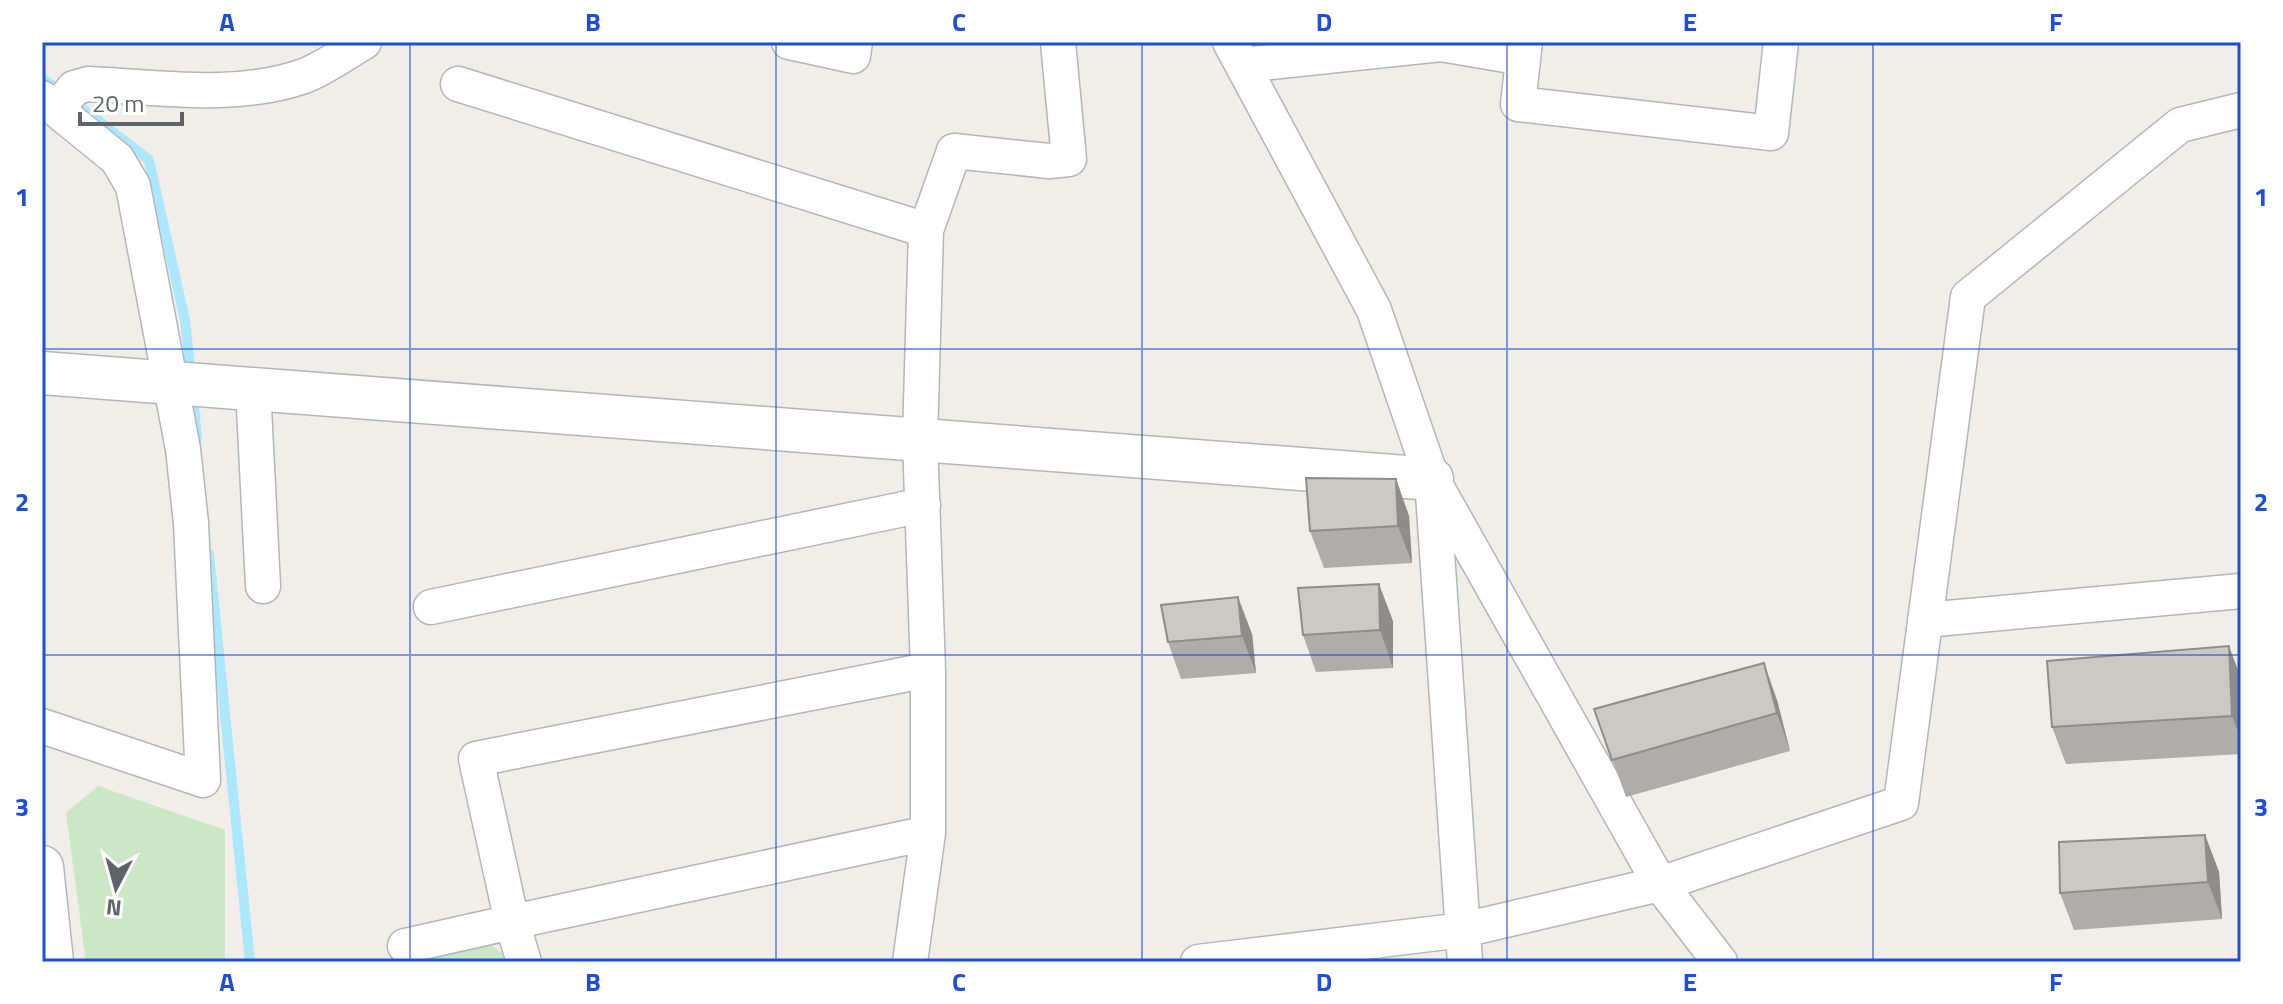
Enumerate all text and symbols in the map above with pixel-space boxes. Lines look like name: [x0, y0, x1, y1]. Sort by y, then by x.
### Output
text: A: [219, 2, 235, 41]
text: B: [585, 2, 601, 41]
text: C: [952, 2, 966, 41]
text: D: [1316, 2, 1332, 41]
text: E: [1683, 2, 1697, 41]
text: F: [2049, 2, 2063, 41]
scale bar: [80, 76, 182, 126]
text: 20 m: [92, 85, 144, 121]
text: 1: [15, 177, 29, 216]
text: 1: [2254, 177, 2268, 216]
text: 2: [15, 482, 29, 521]
text: 2: [2254, 482, 2268, 521]
text: 3: [15, 787, 29, 826]
text: 3: [2254, 787, 2268, 826]
north arrow: [76, 848, 156, 928]
text: N: [105, 890, 123, 926]
text: A: [219, 962, 235, 1001]
text: B: [585, 962, 601, 1001]
text: C: [952, 962, 966, 1001]
text: D: [1316, 962, 1332, 1001]
text: E: [1683, 962, 1697, 1001]
text: F: [2049, 962, 2063, 1001]

